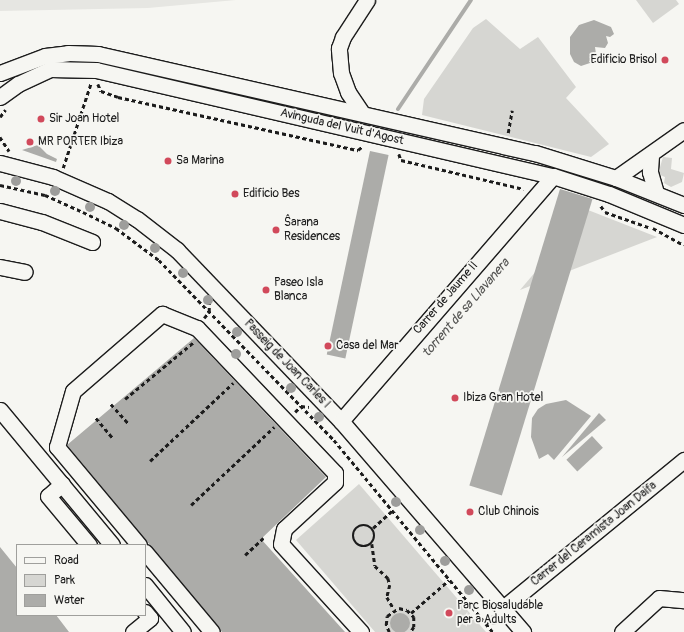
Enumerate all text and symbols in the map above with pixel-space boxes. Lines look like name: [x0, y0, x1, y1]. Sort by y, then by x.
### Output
place label: Edificio Brisol: [591, 53, 657, 67]
marker: Edificio Brisol: [660, 55, 670, 65]
street label: Avinguda del Vuit d'Agost: [279, 106, 405, 148]
place label: Sir Joan Hotel: [49, 112, 119, 126]
marker: Sir Joan Hotel: [36, 114, 46, 124]
place label: MR PORTER Ibiza: [38, 135, 123, 149]
marker: MR PORTER Ibiza: [25, 137, 35, 147]
place label: Sa Marina: [176, 154, 224, 168]
marker: Sa Marina: [163, 156, 173, 166]
place label: Edificio Bes: [243, 187, 300, 201]
marker: Edificio Bes: [230, 189, 240, 199]
place label: Ŝarana Residences: [284, 216, 340, 244]
marker: Ŝarana Residences: [271, 225, 281, 235]
water label: torrent de sa Llavanera: [419, 256, 513, 360]
street label: Carrer de Jaume II: [411, 259, 481, 337]
place label: Paseo Isla Blanca: [274, 276, 323, 304]
marker: Paseo Isla Blanca: [261, 285, 271, 295]
street label: Passeig de Joan Carles I: [241, 317, 333, 411]
place label: Casa del Mar: [336, 339, 398, 353]
marker: Casa del Mar: [323, 341, 333, 351]
place label: Ibiza Gran Hotel: [463, 391, 543, 405]
marker: Ibiza Gran Hotel: [450, 393, 460, 403]
street label: Carrer del Ceramista Joan Daifa: [528, 479, 660, 589]
place label: Club Chinois: [478, 505, 539, 519]
marker: Club Chinois: [465, 507, 475, 517]
legend: [16, 544, 146, 616]
text: Road: [54, 553, 79, 568]
text: Park: [54, 573, 75, 588]
text: Water: [54, 593, 85, 608]
place label: Parc Biosaludable per a Adults: [457, 599, 543, 627]
marker: Parc Biosaludable per a Adults: [444, 608, 454, 618]

